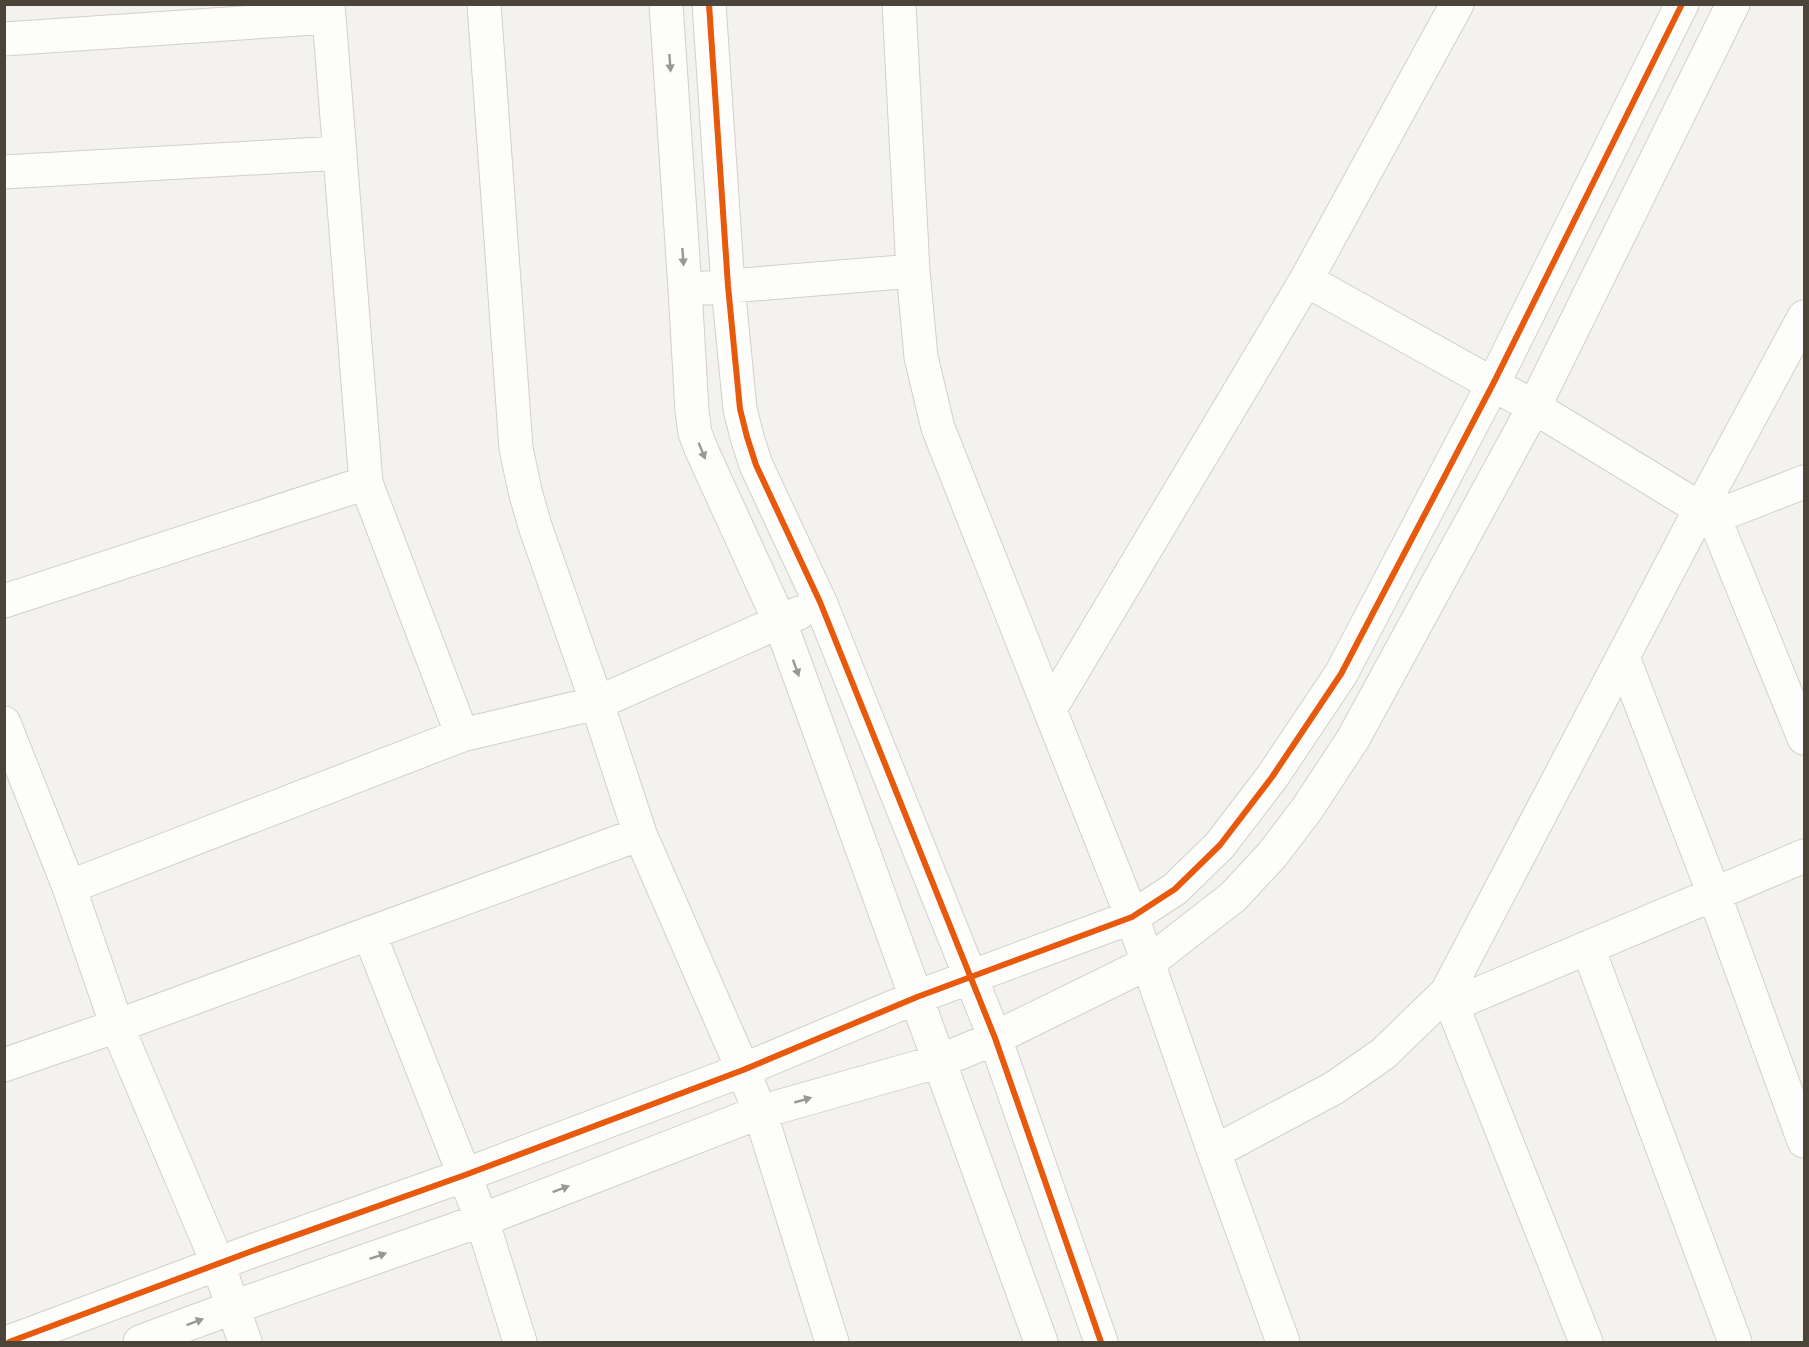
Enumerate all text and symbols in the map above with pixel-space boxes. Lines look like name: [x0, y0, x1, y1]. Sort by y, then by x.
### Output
one-way arrow: [665, 53, 674, 72]
one-way arrow: [679, 248, 688, 267]
one-way arrow: [697, 442, 707, 460]
one-way arrow: [792, 659, 802, 677]
one-way arrow: [794, 1095, 812, 1104]
one-way arrow: [553, 1184, 571, 1194]
one-way arrow: [369, 1251, 387, 1261]
one-way arrow: [186, 1317, 204, 1326]

